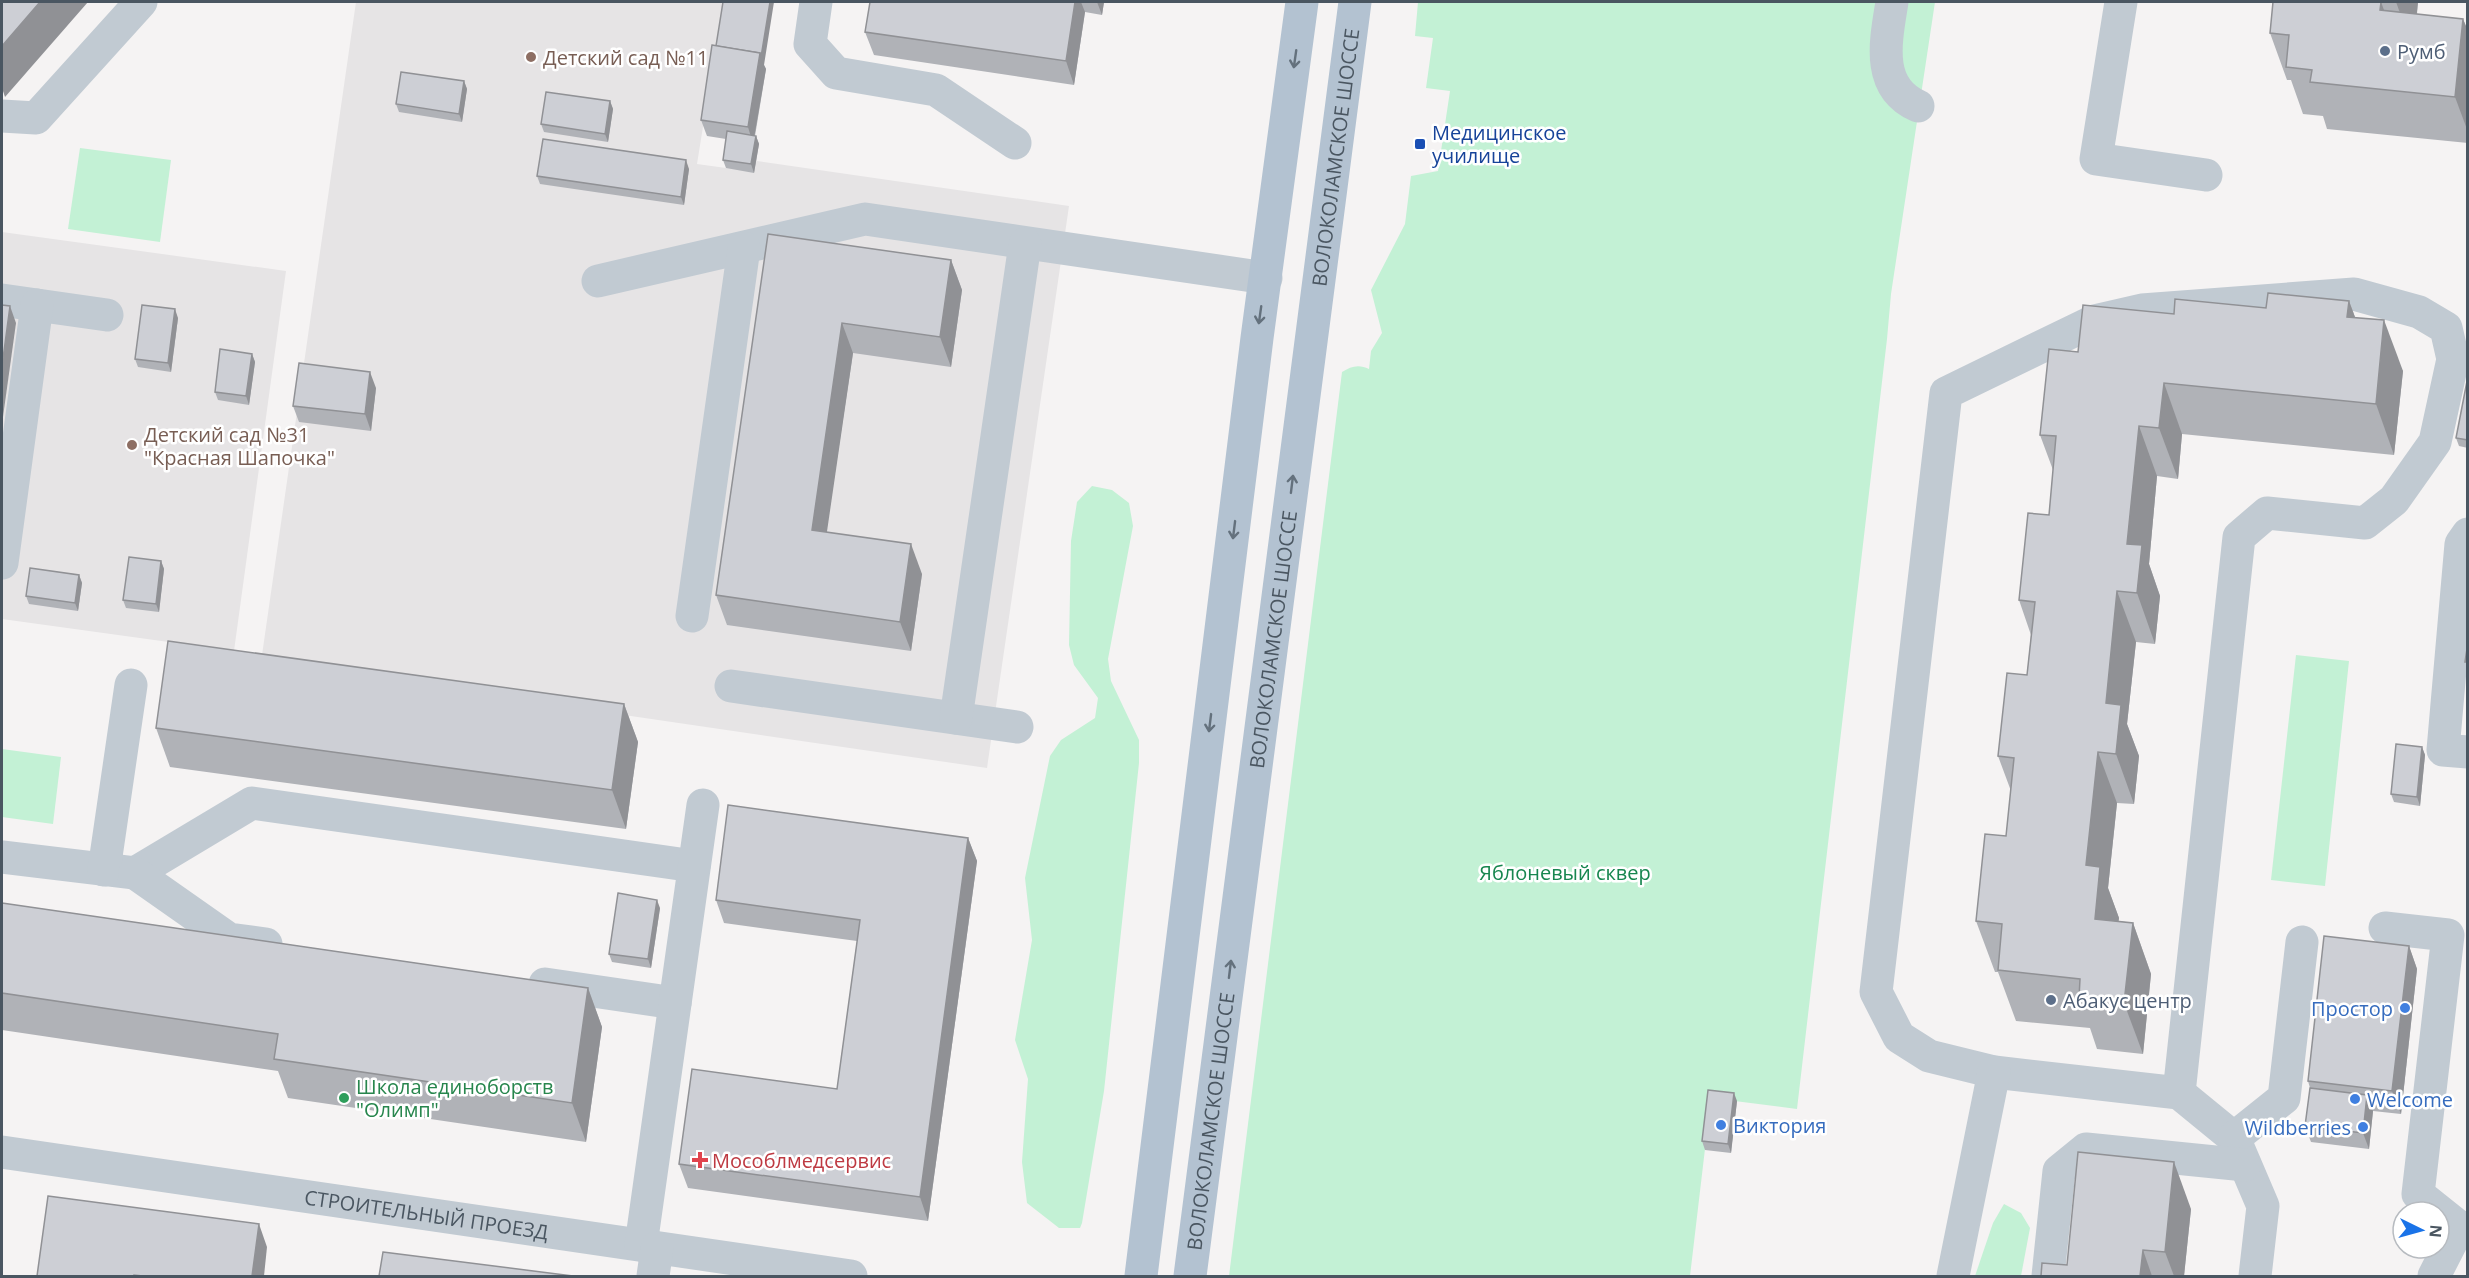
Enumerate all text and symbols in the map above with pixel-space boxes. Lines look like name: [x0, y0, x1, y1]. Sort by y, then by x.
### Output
street label: ВОЛОКОЛАМСКОЕ ШОССЕ: [1305, 27, 1365, 288]
place label: Румб: [2397, 38, 2446, 65]
place label: Детский сад №11: [543, 44, 709, 71]
marker: Румб: [2378, 44, 2392, 58]
one-way arrow: [1289, 49, 1300, 69]
marker: Детский сад №11: [524, 50, 538, 64]
place label: Медицинское училище: [1432, 119, 1567, 169]
marker: Медицинское училище: [1413, 137, 1427, 151]
one-way arrow: [1255, 305, 1266, 325]
place label: Детский сад №31 "Красная Шапочка": [144, 421, 335, 471]
marker: Детский сад №31 "Красная Шапочка": [125, 438, 139, 452]
one-way arrow: [1287, 474, 1298, 494]
street label: ВОЛОКОЛАМСКОЕ ШОССЕ: [1242, 509, 1303, 770]
one-way arrow: [1228, 519, 1239, 539]
one-way arrow: [1204, 713, 1215, 733]
park label: Яблоневый сквер: [1479, 859, 1651, 886]
one-way arrow: [1224, 959, 1235, 979]
place label: Абакус центр: [2063, 987, 2192, 1014]
street label: ВОЛОКОЛАМСКОЕ ШОССЕ: [1180, 991, 1240, 1252]
marker: Абакус центр: [2044, 993, 2058, 1007]
place label: Простор: [2311, 995, 2393, 1022]
marker: Простор: [2398, 1001, 2412, 1015]
place label: Школа единоборств "Олимп": [356, 1073, 554, 1123]
place label: Welcome: [2367, 1086, 2453, 1113]
marker: Школа единоборств "Олимп": [337, 1091, 351, 1105]
marker: Welcome: [2348, 1092, 2362, 1106]
place label: Виктория: [1733, 1112, 1826, 1139]
place label: Wildberries: [2245, 1114, 2351, 1141]
marker: Виктория: [1714, 1118, 1728, 1132]
marker: Wildberries: [2356, 1120, 2370, 1134]
place label: Мособлмедсервис: [712, 1147, 891, 1174]
marker: Мособлмедсервис: [693, 1153, 707, 1167]
street label: СТРОИТЕЛЬНЫЙ ПРОЕЗД: [303, 1183, 551, 1245]
north arrow: [2391, 1200, 2451, 1260]
text: N: [2424, 1224, 2447, 1239]

